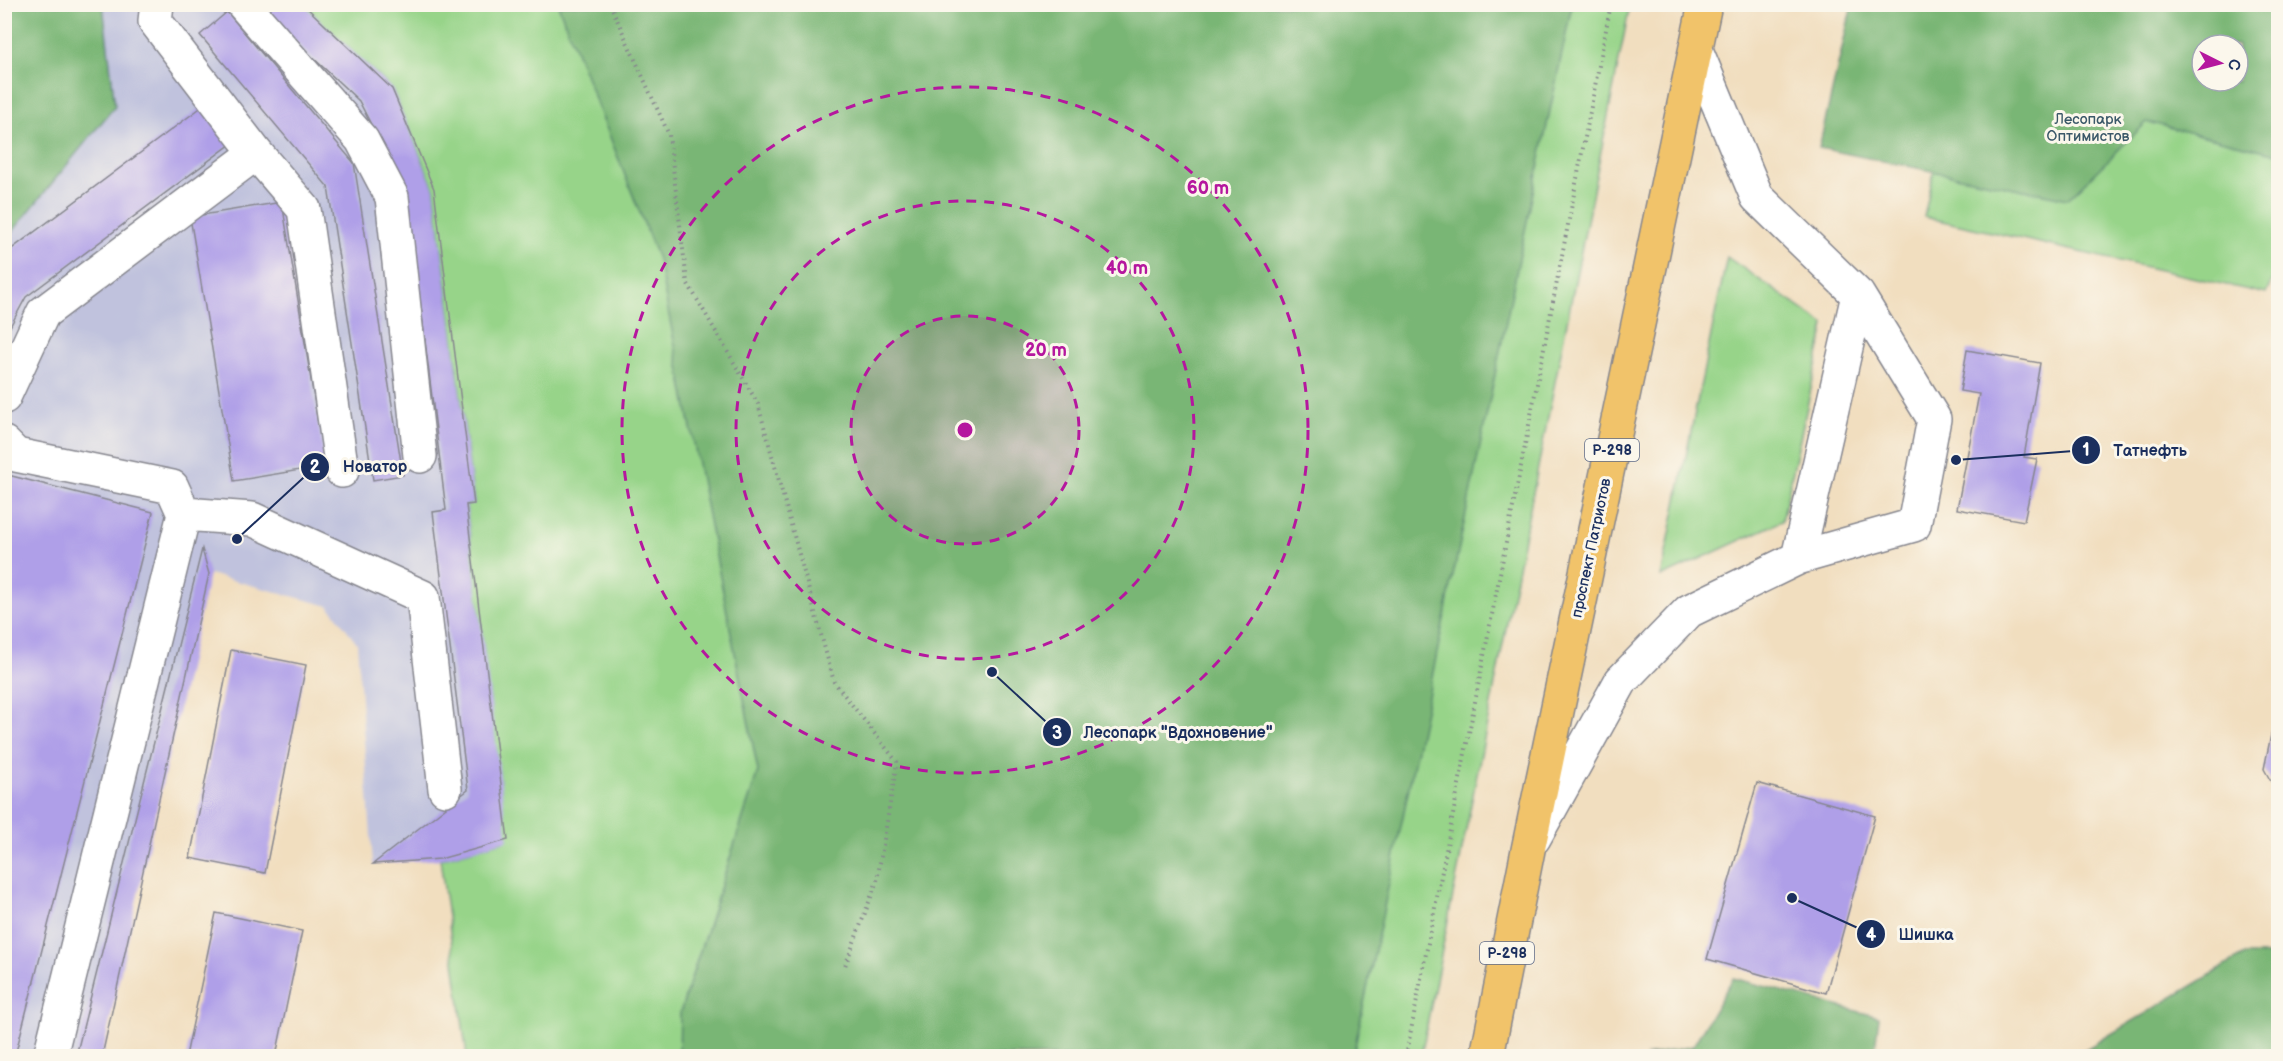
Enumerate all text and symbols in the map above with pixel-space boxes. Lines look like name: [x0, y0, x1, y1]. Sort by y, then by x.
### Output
north arrow: [2190, 33, 2250, 93]
text: С: [2223, 58, 2243, 71]
park label: Лесопарк Оптимистов: [2047, 110, 2130, 146]
text: 60 m: [1187, 178, 1229, 199]
text: 40 m: [1106, 258, 1148, 279]
text: 20 m: [1025, 340, 1067, 361]
centre of rings: [955, 420, 975, 440]
callout: Татнефть: [2071, 433, 2199, 467]
road number: Р-298: [1585, 439, 1639, 461]
text: 1: [2082, 440, 2090, 461]
text: Татнефть: [2113, 442, 2188, 461]
callout: Новатор: [300, 450, 419, 484]
text: 2: [310, 457, 321, 478]
text: Новатор: [343, 458, 408, 477]
street label: проспект Патриотов: [1567, 476, 1616, 620]
callout: Лесопарк "Вдохновение": [1042, 715, 1285, 749]
text: 3: [1052, 723, 1062, 744]
text: Лесопарк "Вдохновение": [1082, 724, 1273, 743]
callout: Шишка: [1856, 917, 1966, 951]
text: 4: [1866, 925, 1877, 946]
text: Шишка: [1898, 926, 1954, 945]
road number: Р-298: [1480, 942, 1534, 964]

